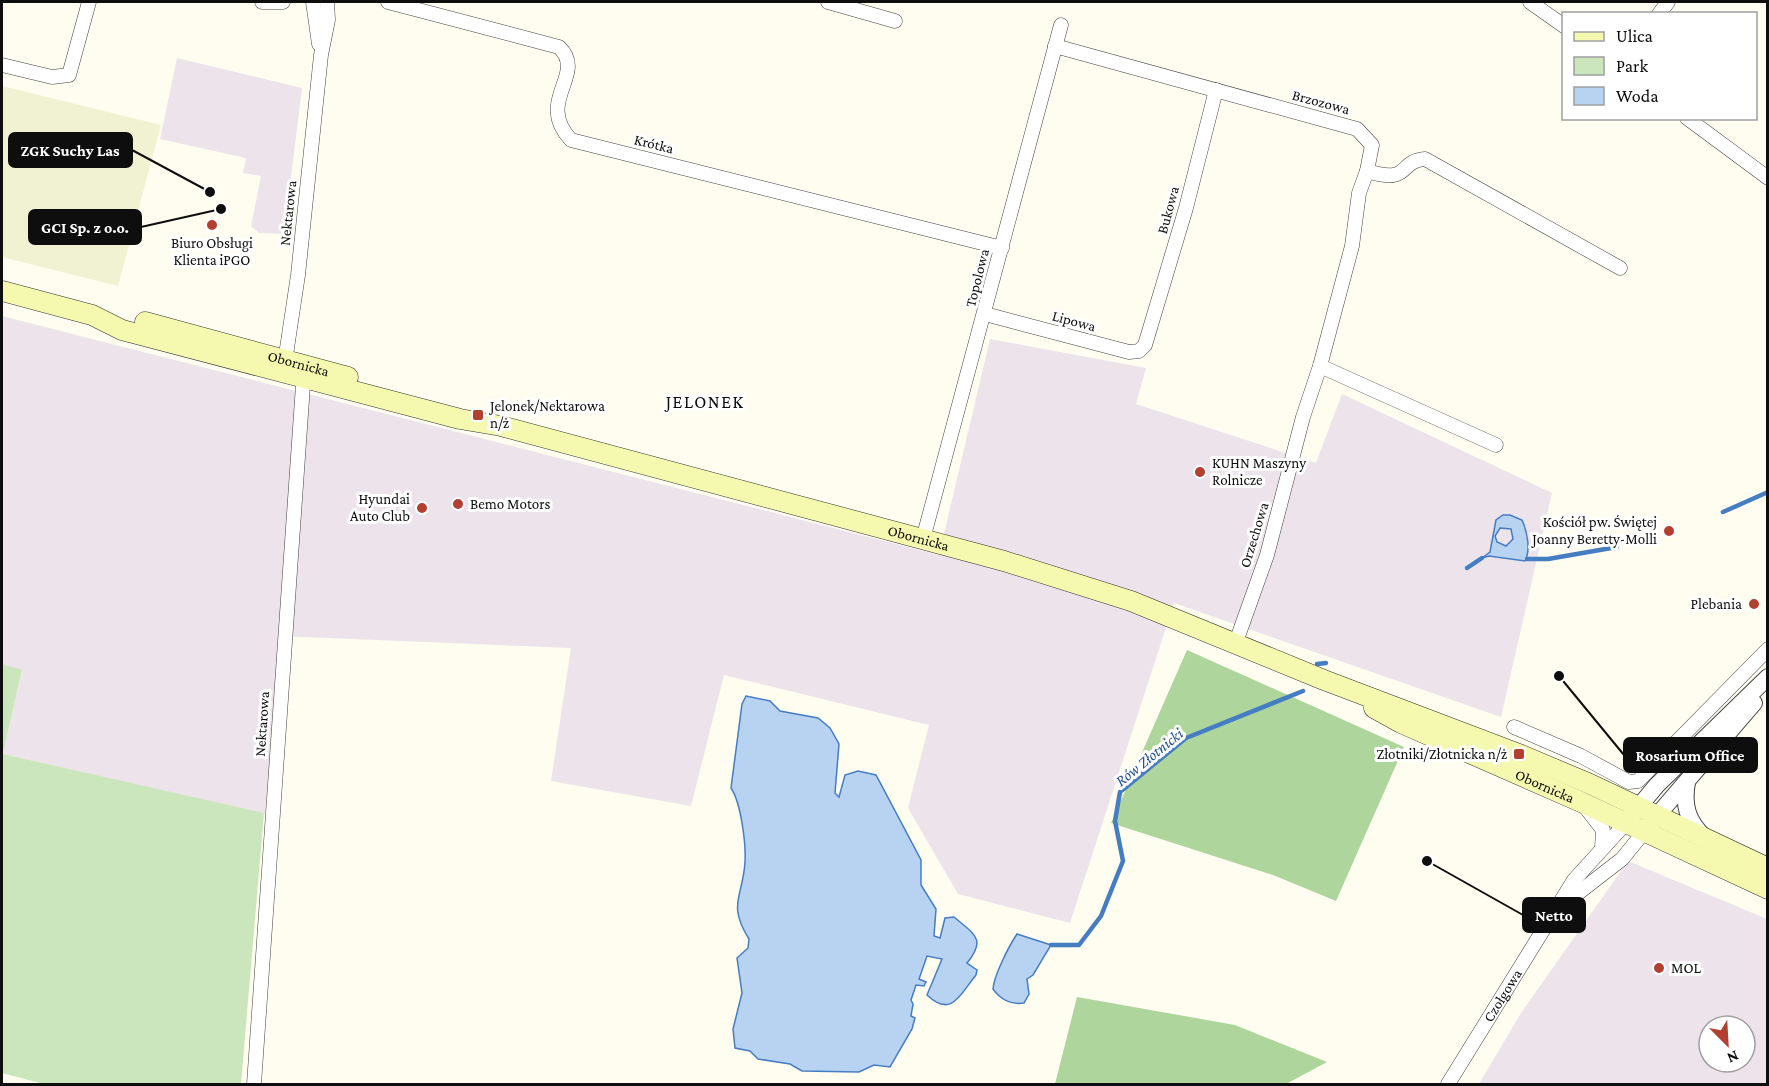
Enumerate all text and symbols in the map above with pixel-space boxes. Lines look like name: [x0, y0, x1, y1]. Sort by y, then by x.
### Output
legend: [1562, 12, 1757, 120]
text: Ulica: [1616, 26, 1653, 46]
text: Park: [1616, 56, 1648, 76]
text: Woda: [1616, 86, 1659, 106]
street label: Brzozowa: [1290, 87, 1352, 117]
street label: Krótka: [633, 131, 675, 157]
callout: ZGK Suchy Las: [9, 133, 132, 167]
text: ZGK Suchy Las: [20, 142, 120, 159]
street label: Nektarowa: [277, 179, 299, 246]
street label: Bukowa: [1154, 184, 1182, 236]
callout: GCI Sp. z o.o.: [29, 210, 141, 244]
marker: Biuro Obsługi Klienta iPGO: [205, 218, 219, 232]
text: GCI Sp. z o.o.: [41, 219, 129, 236]
place label: Biuro Obsługi Klienta iPGO: [171, 235, 253, 268]
street label: Topolowa: [962, 247, 993, 309]
street label: Lipowa: [1050, 308, 1098, 335]
street label: Obornicka: [266, 348, 331, 380]
district label: JELONEK: [664, 392, 744, 412]
place label: Jelonek/Nektarowa n/ż: [488, 398, 605, 431]
marker: Jelonek/Nektarowa n/ż: [471, 408, 485, 422]
place label: KUHN Maszyny Rolnicze: [1212, 455, 1306, 488]
marker: KUHN Maszyny Rolnicze: [1193, 465, 1207, 479]
place label: Hyundai Auto Club: [350, 491, 410, 524]
place label: Bemo Motors: [470, 496, 551, 512]
marker: Bemo Motors: [451, 497, 465, 511]
street label: Orzechowa: [1236, 500, 1272, 570]
marker: Hyundai Auto Club: [415, 501, 429, 515]
place label: Kościół pw. Świętej Joanny Beretty-Molli: [1530, 514, 1657, 548]
street label: Obornicka: [886, 522, 951, 554]
marker: Kościół pw. Świętej Joanny Beretty-Molli: [1662, 524, 1676, 538]
place label: Plebania: [1690, 596, 1742, 612]
marker: Plebania: [1747, 597, 1761, 611]
street label: Nektarowa: [252, 691, 272, 757]
water label: Rów Złotnicki: [1112, 724, 1187, 789]
callout: Rosarium Office: [1624, 738, 1757, 772]
place label: Złotniki/Złotnicka n/ż: [1376, 746, 1507, 762]
marker: Złotniki/Złotnicka n/ż: [1512, 747, 1526, 761]
text: Rosarium Office: [1636, 747, 1745, 764]
street label: Obornicka: [1513, 766, 1577, 806]
callout: Netto: [1523, 898, 1585, 932]
text: Netto: [1535, 907, 1573, 924]
place label: MOL: [1671, 960, 1702, 976]
marker: MOL: [1652, 961, 1666, 975]
street label: Czołgowa: [1480, 966, 1525, 1025]
north arrow: [1697, 1014, 1757, 1074]
text: N: [1724, 1047, 1741, 1067]

